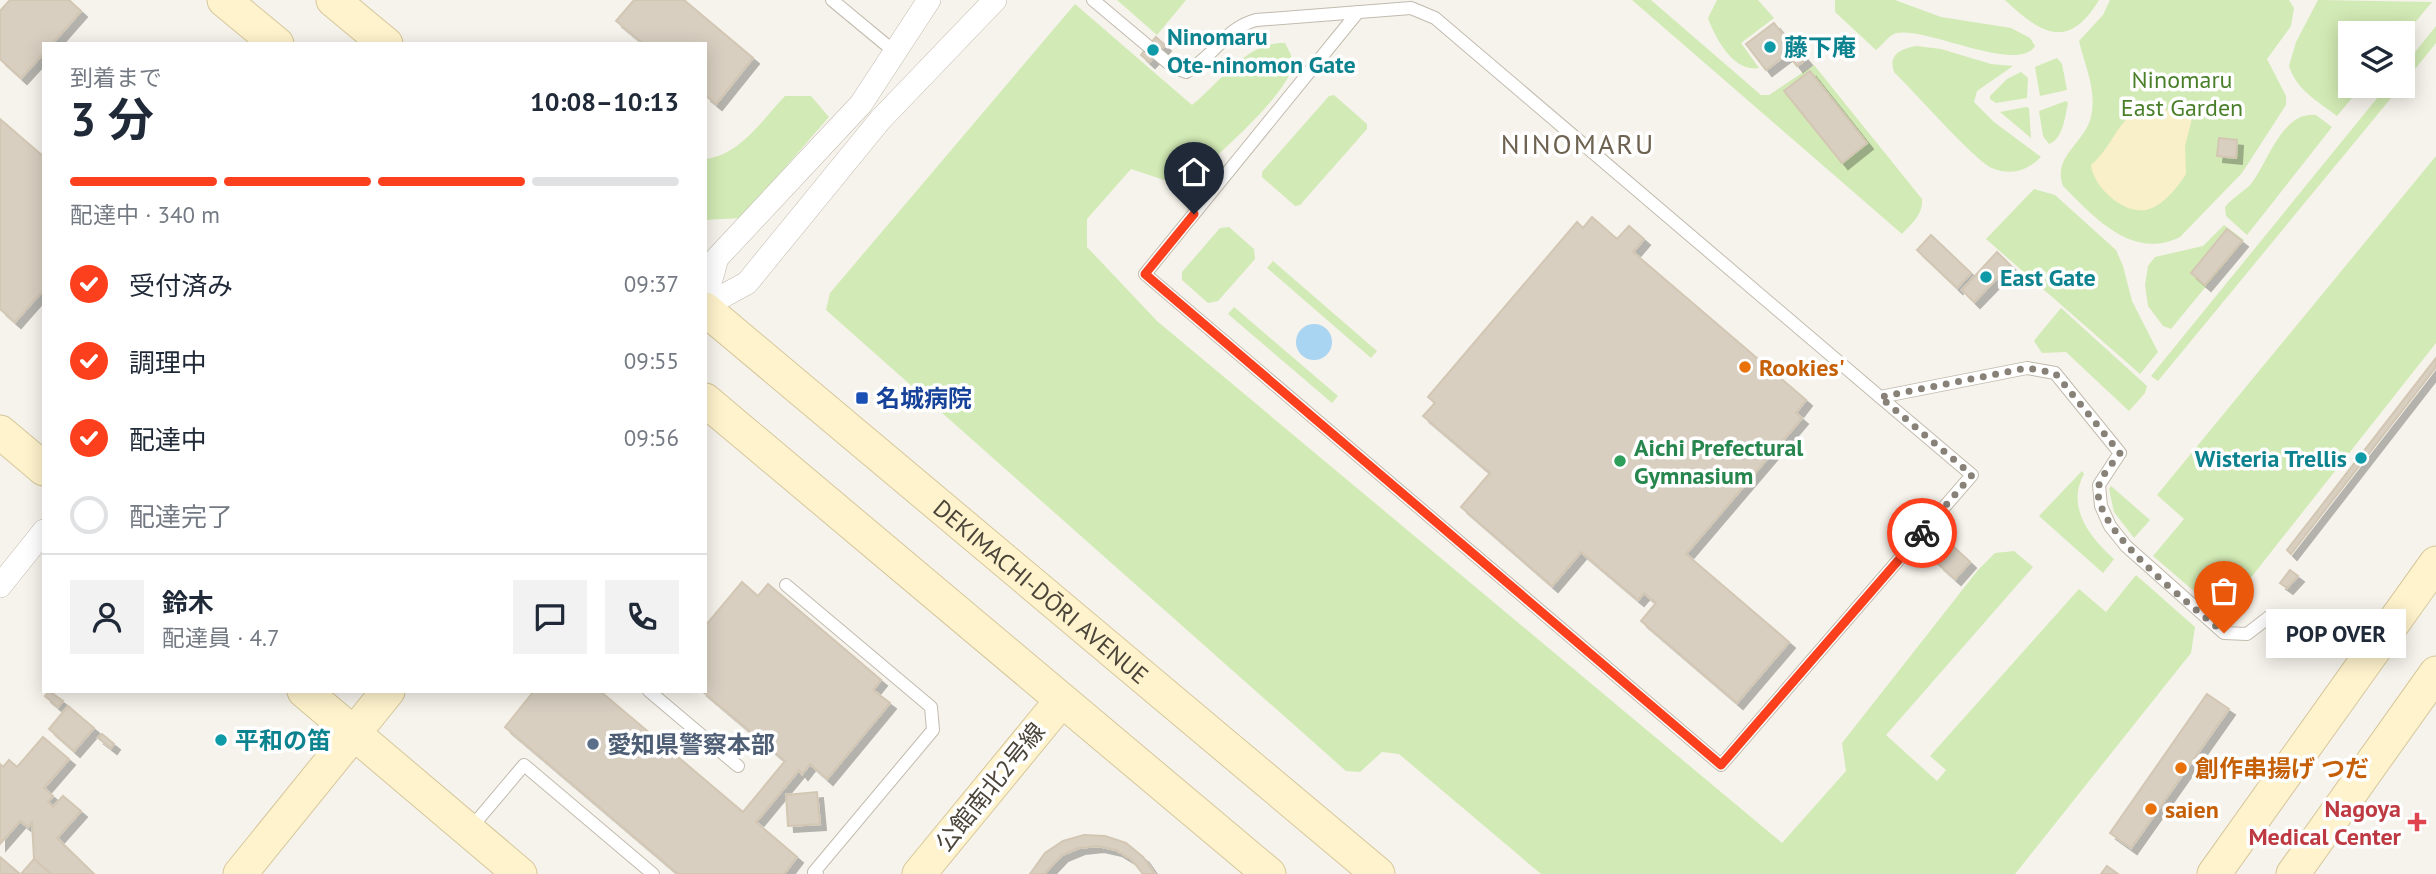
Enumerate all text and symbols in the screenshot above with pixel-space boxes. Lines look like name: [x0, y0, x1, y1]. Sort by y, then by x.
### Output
place label: Ninomaru Ote-ninomon Gate: [1167, 21, 1356, 80]
map controls: [2338, 21, 2415, 98]
button: layers: [2338, 21, 2415, 98]
place label: 藤下庵: [1784, 32, 1856, 63]
marker: 藤下庵: [1762, 39, 1778, 55]
marker: Ninomaru Ote-ninomon Gate: [1145, 42, 1161, 58]
text: 到着まで: [70, 63, 162, 92]
park label: Ninomaru East Garden: [2121, 64, 2243, 123]
text: 10:08–10:13: [530, 85, 679, 118]
text: 3 分: [70, 89, 154, 149]
district label: NINOMARU: [1501, 125, 1655, 162]
pin: [1164, 142, 1224, 214]
icon: home: [1175, 153, 1213, 191]
text: 配達中 · 340 m: [70, 200, 220, 229]
place label: East Gate: [2000, 262, 2096, 293]
icon: check: [70, 265, 108, 303]
text: 受付済み: [129, 269, 233, 302]
text: 09:37: [624, 269, 679, 298]
marker: East Gate: [1978, 269, 1994, 285]
icon: check: [70, 342, 108, 380]
text: 調理中: [129, 346, 207, 379]
text: 09:55: [624, 346, 679, 375]
place label: Rookies': [1759, 352, 1845, 383]
marker: Rookies': [1737, 359, 1753, 375]
place label: 名城病院: [876, 383, 972, 414]
marker: 名城病院: [854, 390, 870, 406]
icon: check: [70, 419, 108, 457]
text: 配達中: [129, 423, 207, 456]
text: 09:56: [624, 423, 679, 452]
place label: Aichi Prefectural Gymnasium: [1634, 432, 1804, 491]
place label: Wisteria Trellis: [2195, 443, 2347, 474]
marker: Wisteria Trellis: [2353, 450, 2369, 466]
marker: Aichi Prefectural Gymnasium: [1612, 453, 1628, 469]
street label: DEKIMACHI-DŌRI AVENUE: [927, 492, 1155, 690]
courier: [1887, 498, 1957, 568]
text: 配達完了: [129, 500, 233, 533]
icon: bike: [1903, 514, 1941, 552]
pin: [2194, 561, 2254, 633]
icon: bag: [2205, 572, 2243, 610]
button: person: [70, 580, 144, 654]
button: chat: [513, 580, 587, 654]
button: phone: [605, 580, 679, 654]
text: 鈴木: [162, 586, 214, 619]
callout: POP OVER: [2266, 608, 2406, 658]
text: POP OVER: [2286, 619, 2386, 648]
text: 配達員 · 4.7: [162, 623, 279, 652]
street label: 公館南北2号線: [929, 716, 1051, 858]
place label: 平和の笛: [235, 725, 331, 756]
place label: 愛知県警察本部: [607, 729, 775, 760]
marker: 平和の笛: [213, 732, 229, 748]
marker: 愛知県警察本部: [585, 736, 601, 752]
place label: 創作串揚げ つだ: [2195, 753, 2369, 784]
marker: 創作串揚げ つだ: [2173, 760, 2189, 776]
place label: Nagoya Medical Center: [2248, 793, 2402, 852]
place label: saien: [2165, 794, 2219, 825]
marker: saien: [2143, 801, 2159, 817]
marker: Nagoya Medical Center: [2407, 812, 2427, 832]

